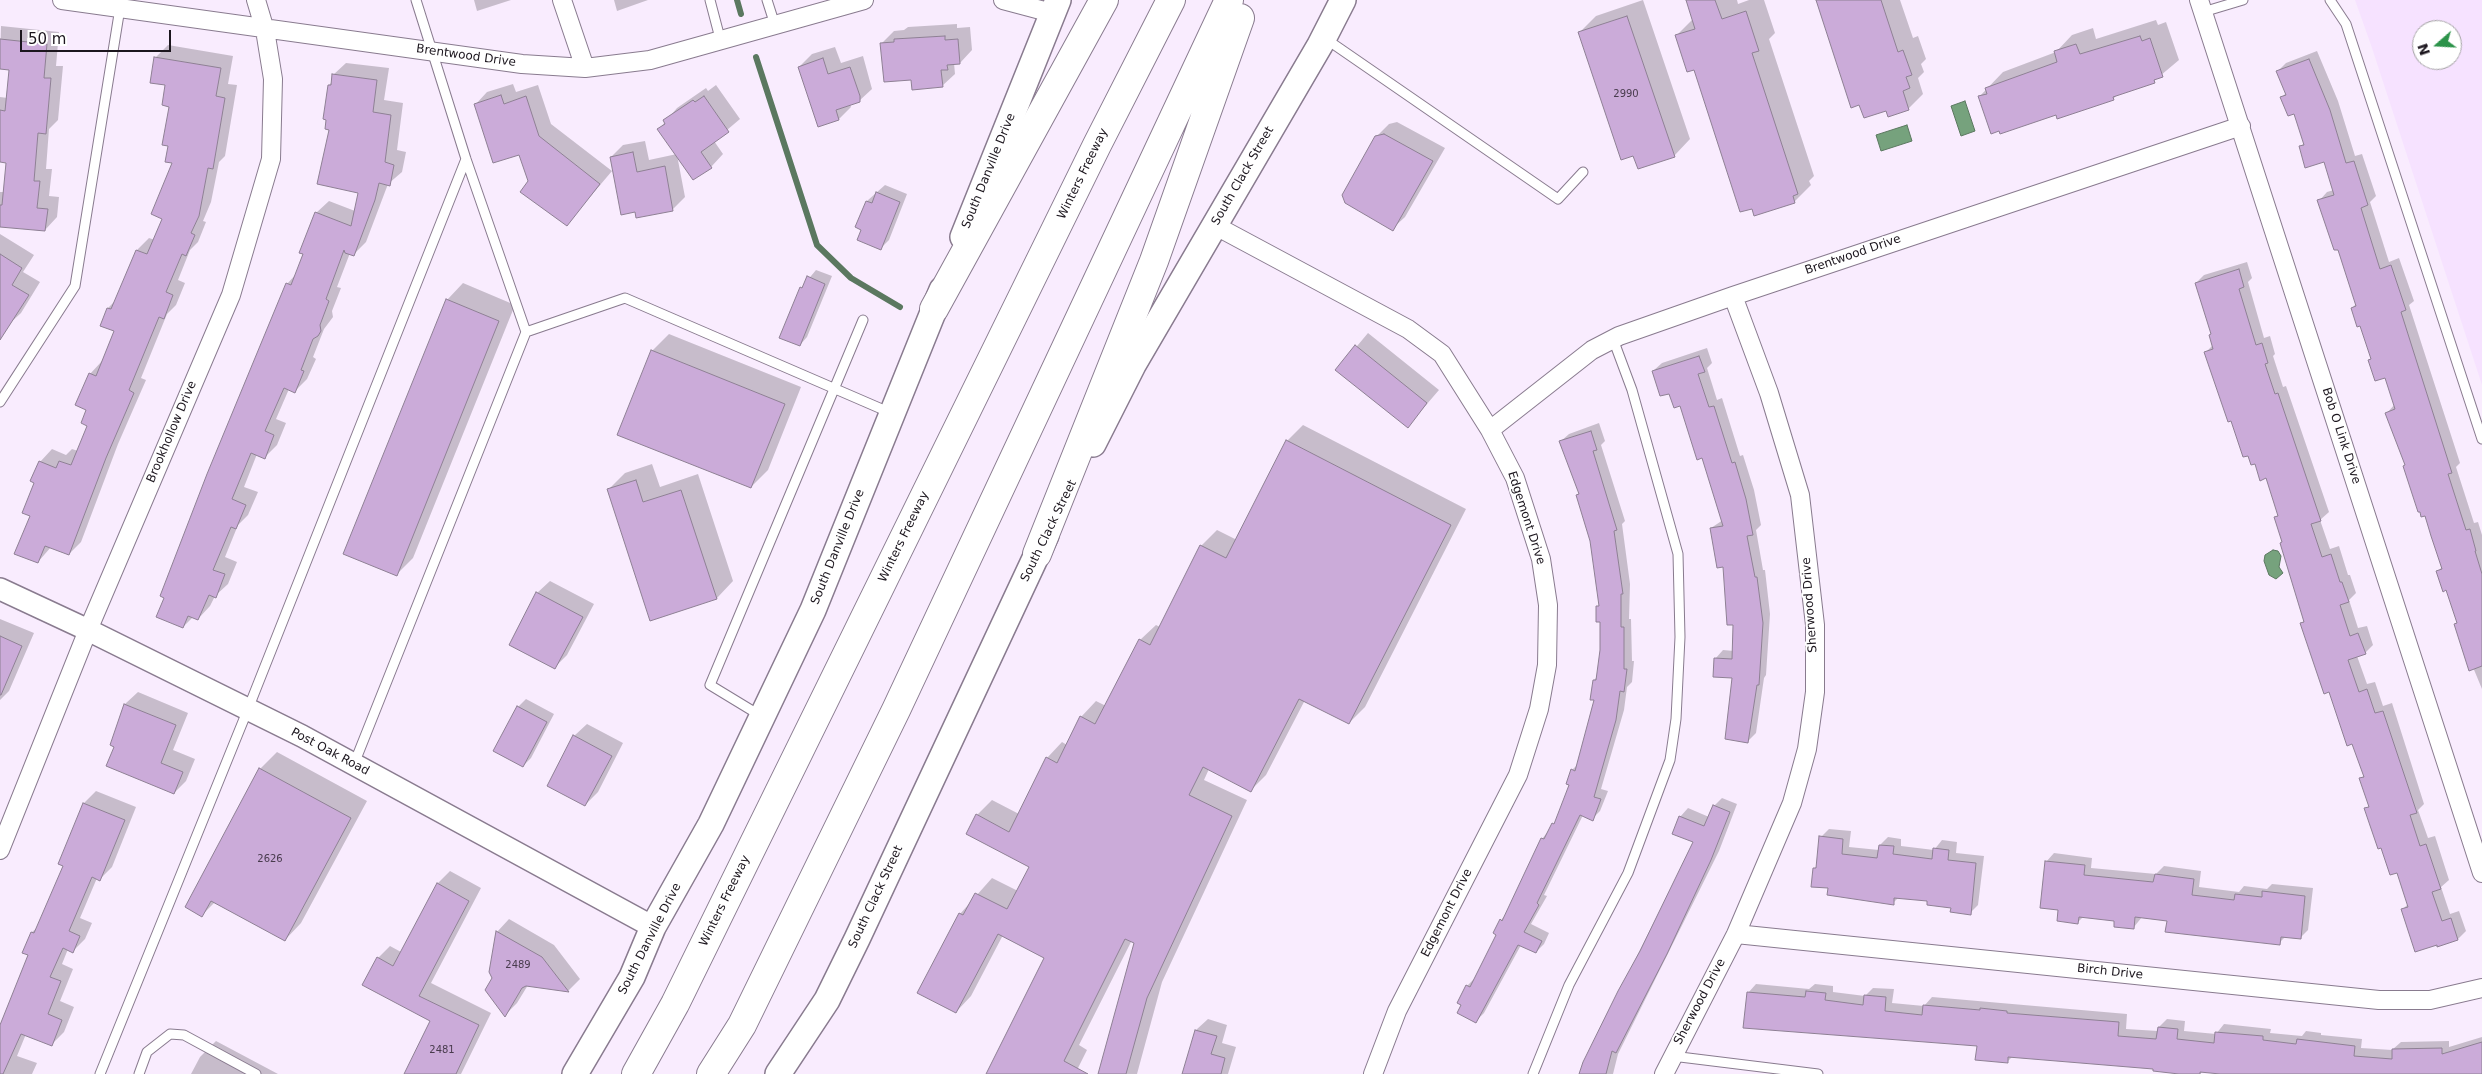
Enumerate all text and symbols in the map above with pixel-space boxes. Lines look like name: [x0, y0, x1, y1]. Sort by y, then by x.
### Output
scale bar: [22, 20, 174, 52]
north arrow: [2412, 20, 2462, 70]
text: 50 m: [28, 30, 66, 48]
text: N: [2414, 41, 2433, 58]
street label: Brentwood Drive: [415, 42, 517, 70]
house number: 2990: [1613, 88, 1639, 100]
street label: South Danville Drive: [959, 111, 1019, 231]
street label: South Clack Street: [1209, 124, 1277, 228]
street label: Winters Freeway: [1055, 126, 1111, 222]
street label: Brentwood Drive: [1803, 232, 1903, 278]
street label: Brookhollow Drive: [144, 379, 200, 485]
street label: Bob O Link Drive: [2319, 386, 2363, 486]
street label: Edgemont Drive: [1504, 469, 1548, 567]
street label: South Clack Street: [1018, 478, 1080, 584]
street label: South Danville Drive: [808, 487, 868, 607]
street label: Winters Freeway: [876, 489, 932, 585]
street label: Sherwood Drive: [1799, 557, 1821, 653]
street label: Post Oak Road: [288, 725, 372, 779]
street label: South Clack Street: [846, 843, 906, 951]
house number: 2626: [257, 853, 283, 865]
street label: Winters Freeway: [697, 853, 753, 949]
street label: Edgemont Drive: [1418, 866, 1476, 960]
street label: South Danville Drive: [616, 881, 684, 997]
street label: Sherwood Drive: [1671, 956, 1729, 1048]
house number: 2489: [505, 959, 531, 971]
street label: Birch Drive: [2076, 961, 2144, 983]
house number: 2481: [429, 1044, 455, 1056]

